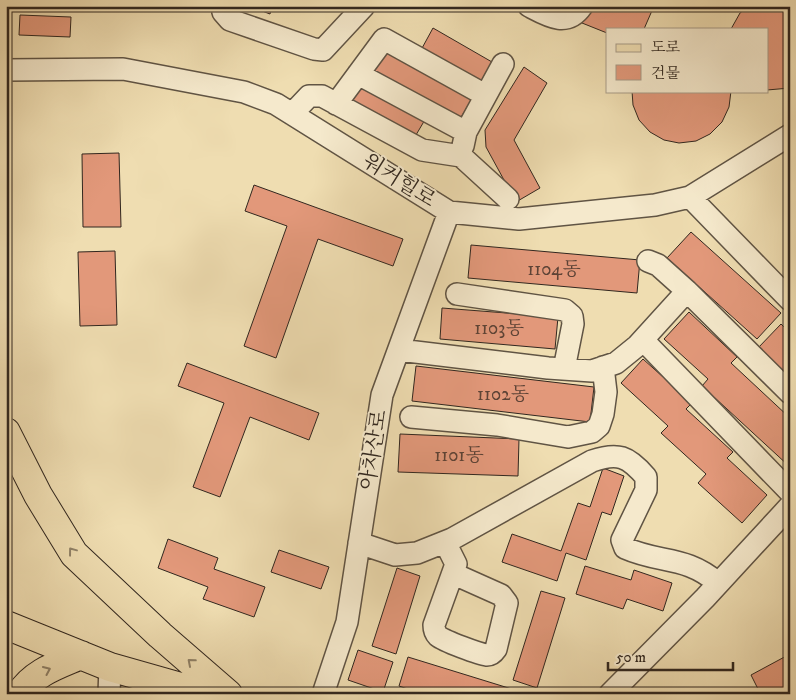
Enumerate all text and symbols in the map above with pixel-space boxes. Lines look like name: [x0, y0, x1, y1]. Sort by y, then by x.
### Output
legend: [606, 28, 768, 92]
text: 도로: [651, 38, 680, 57]
text: 건물: [651, 64, 680, 83]
street label: 워커힐로: [358, 148, 440, 214]
house number: 1104동: [527, 258, 581, 281]
house number: 1103동: [474, 317, 524, 340]
house number: 1102동: [477, 383, 530, 406]
street label: 아차산로: [355, 408, 393, 492]
house number: 1101동: [434, 444, 484, 467]
one-way arrow: [70, 548, 78, 557]
scale bar: [608, 640, 734, 672]
text: 50 m: [616, 648, 646, 667]
one-way arrow: [187, 659, 196, 668]
one-way arrow: [42, 666, 51, 676]

